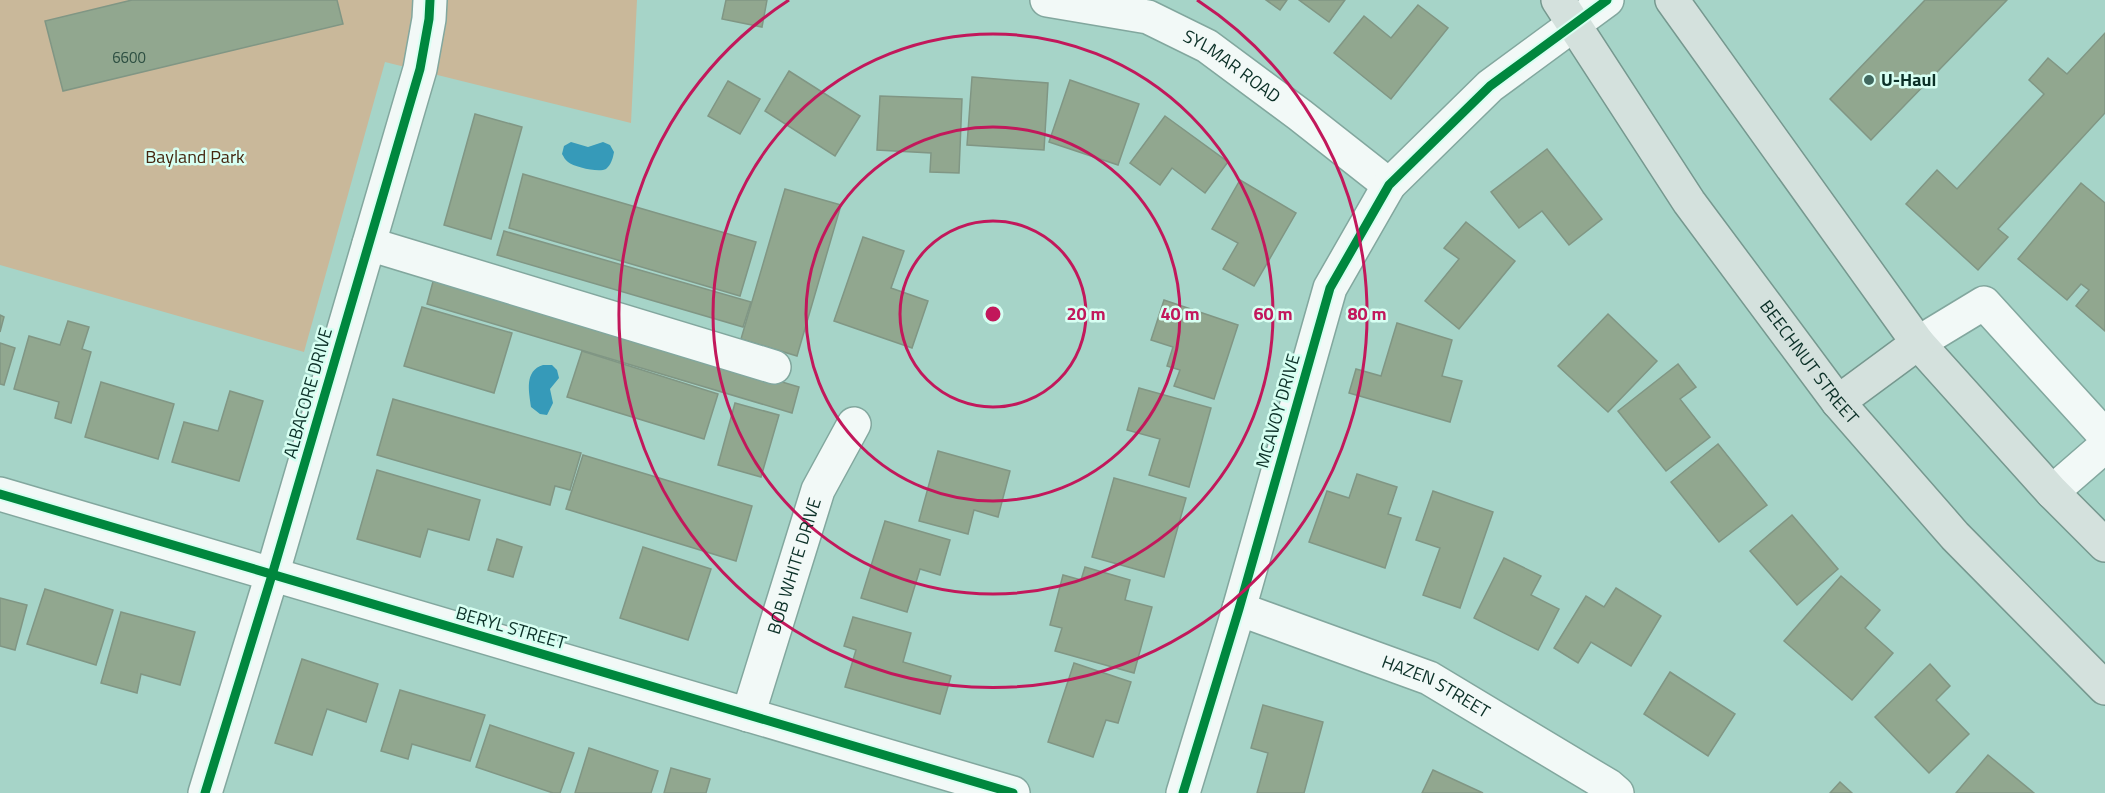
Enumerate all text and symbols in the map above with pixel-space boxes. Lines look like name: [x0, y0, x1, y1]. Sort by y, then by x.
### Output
street label: SYLMAR ROAD: [1179, 22, 1287, 109]
house number: 6600: [112, 46, 146, 69]
place label: U-Haul: [1881, 66, 1936, 93]
marker: U-Haul: [1862, 73, 1876, 87]
park label: Bayland Park: [145, 143, 245, 170]
street label: BEECHNUT STREET: [1753, 294, 1866, 430]
text: 20 m: [1066, 300, 1106, 327]
text: 40 m: [1160, 300, 1200, 327]
text: 60 m: [1253, 300, 1293, 327]
text: 80 m: [1347, 300, 1387, 327]
centre of rings: [983, 304, 1003, 324]
street label: ALBACORE DRIVE: [276, 324, 339, 461]
street label: MCAVOY DRIVE: [1248, 350, 1307, 471]
street label: BOB WHITE DRIVE: [760, 494, 828, 638]
street label: BERYL STREET: [453, 599, 570, 656]
street label: HAZEN STREET: [1378, 648, 1496, 725]

